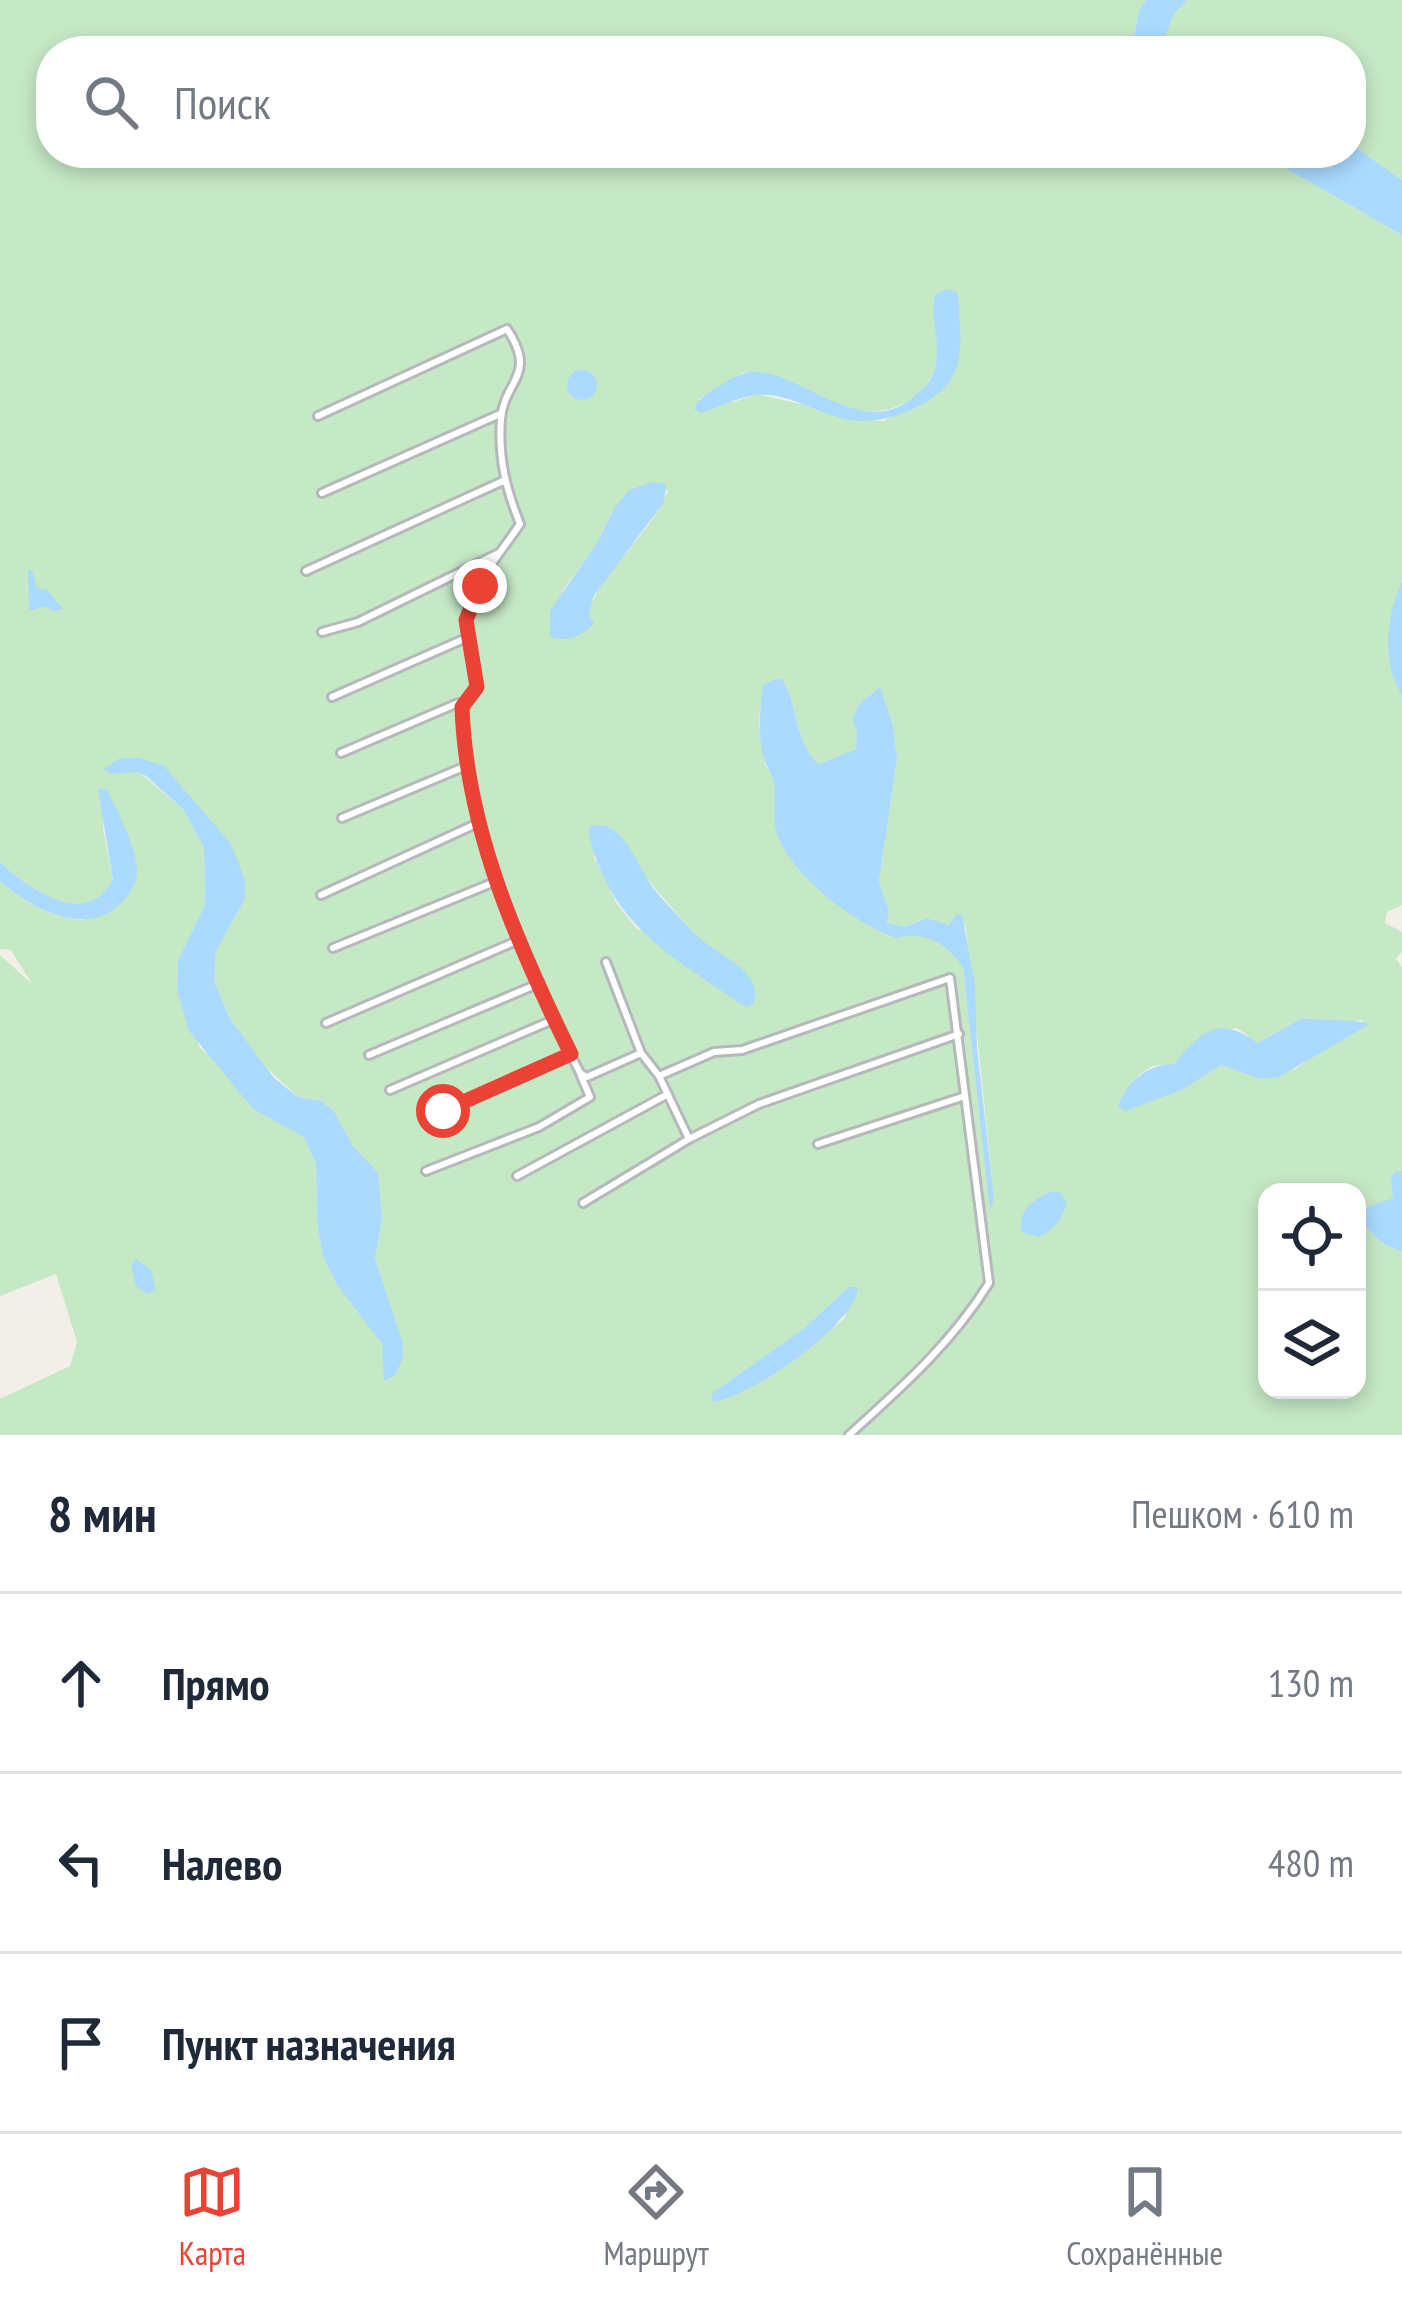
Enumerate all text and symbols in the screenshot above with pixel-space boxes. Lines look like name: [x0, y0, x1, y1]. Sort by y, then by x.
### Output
search box: [36, 36, 1366, 168]
icon: search: [78, 69, 144, 135]
text: Поиск: [174, 73, 270, 131]
route end: [453, 559, 507, 613]
route start: [416, 1084, 470, 1138]
map controls: [1258, 1183, 1366, 1399]
button: locate: [1258, 1183, 1366, 1291]
button: layers: [1258, 1291, 1366, 1399]
text: 8 мин: [48, 1480, 157, 1546]
text: Пешком · 610 m: [1131, 1488, 1354, 1539]
icon: ahead: [48, 1650, 114, 1716]
text: Прямо: [162, 1654, 270, 1712]
text: 130 m: [1268, 1657, 1354, 1708]
icon: left: [48, 1830, 114, 1896]
text: Налево: [162, 1834, 282, 1892]
text: 480 m: [1268, 1837, 1354, 1888]
icon: arrive: [48, 2010, 114, 2076]
text: Пункт назначения: [162, 2014, 456, 2072]
tab: Карта: [179, 2159, 246, 2274]
tab: Маршрут: [603, 2159, 709, 2274]
tab: Сохранённые: [1066, 2159, 1223, 2274]

